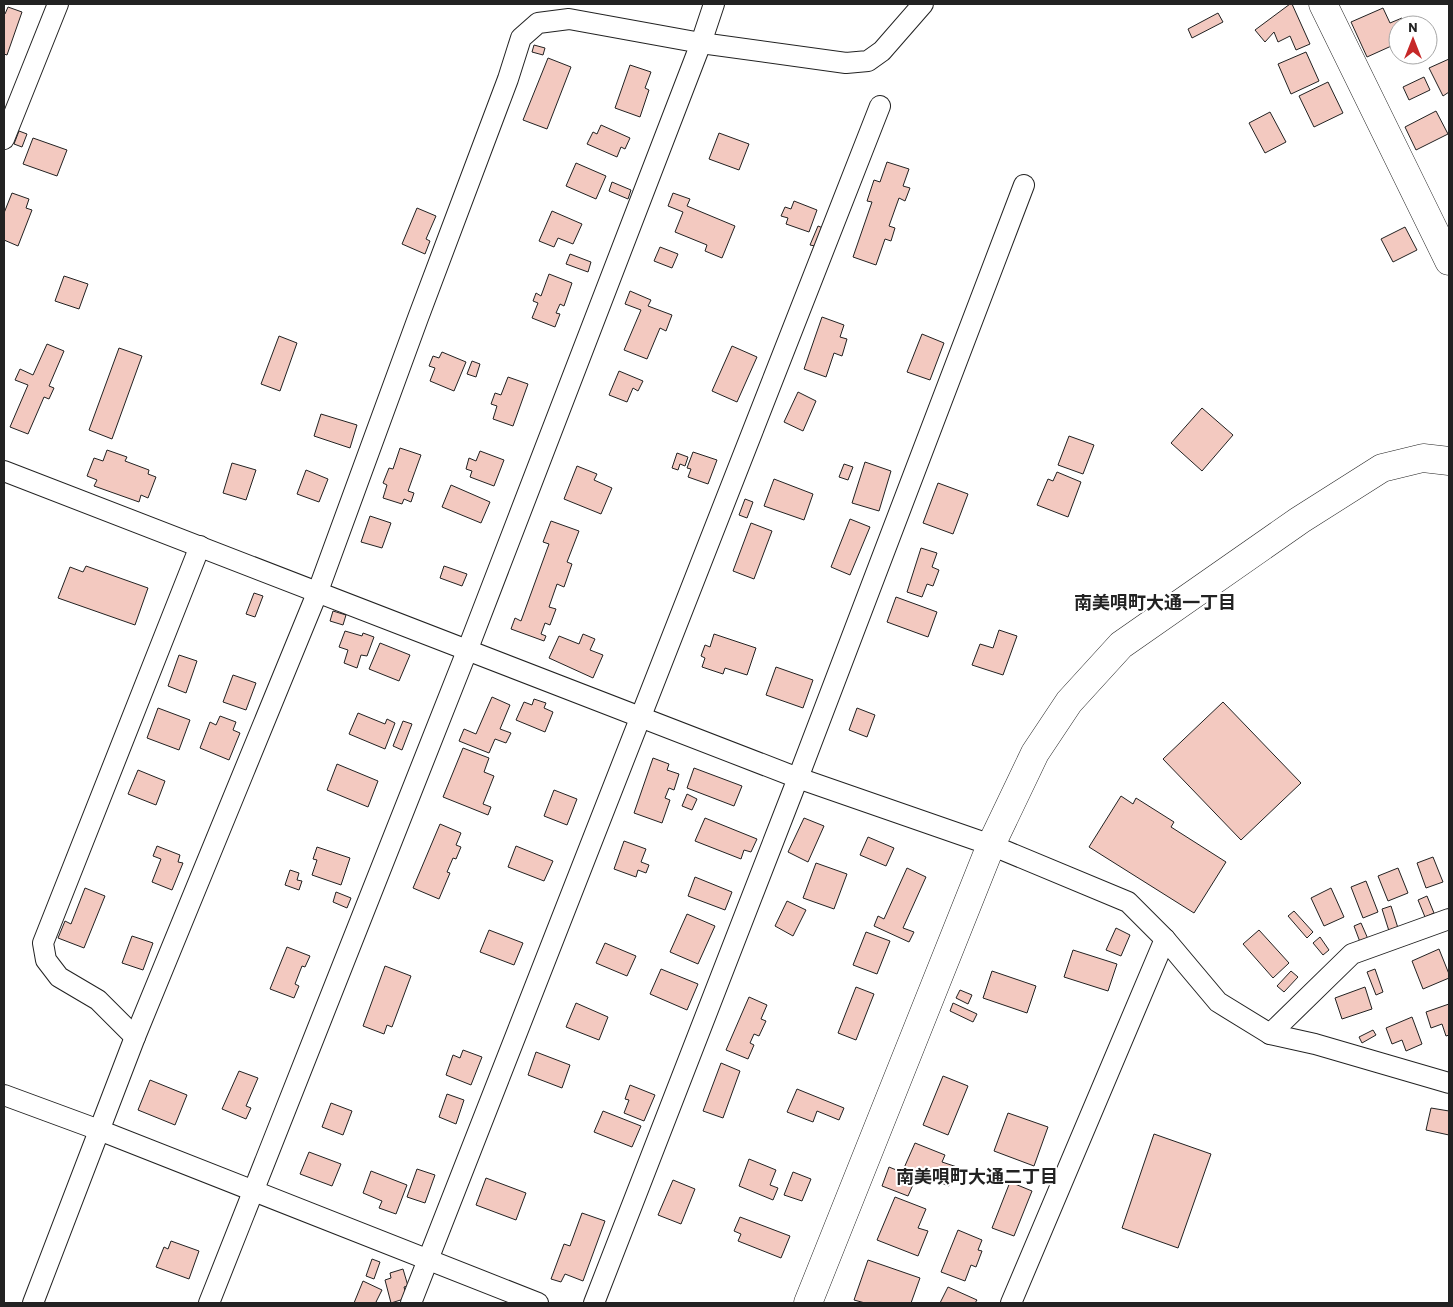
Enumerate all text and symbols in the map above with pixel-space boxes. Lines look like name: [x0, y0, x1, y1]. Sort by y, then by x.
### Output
north arrow: [1388, 15, 1438, 65]
text: N: [1408, 18, 1418, 35]
district label: 南美唄町大通一丁目: [1074, 591, 1236, 613]
district label: 南美唄町大通二丁目: [896, 1165, 1058, 1187]

